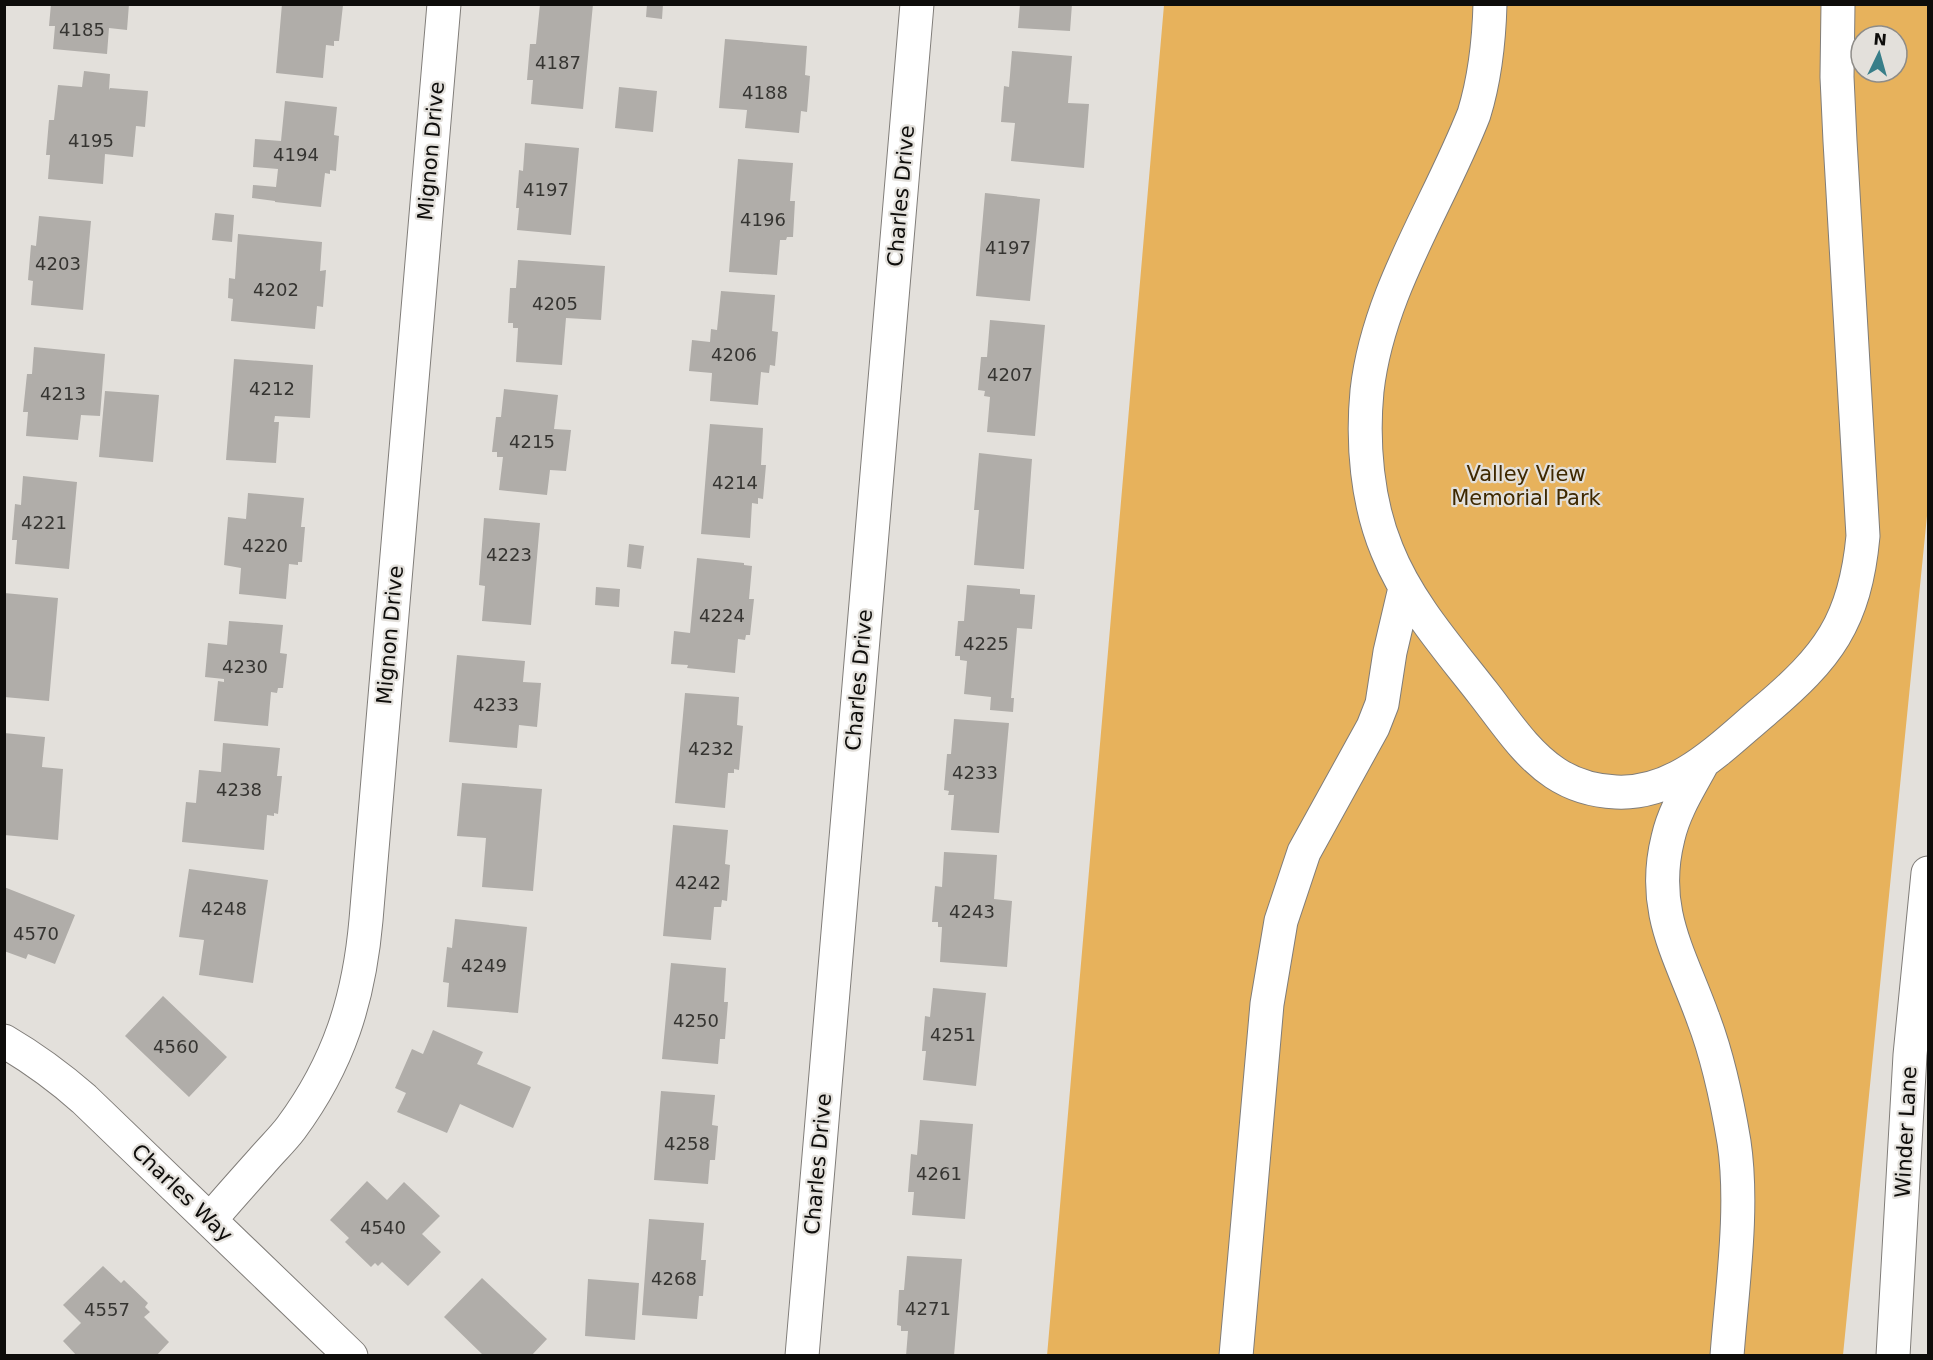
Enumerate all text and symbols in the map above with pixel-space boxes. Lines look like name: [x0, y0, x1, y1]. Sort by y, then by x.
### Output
house number: 4185: [59, 19, 105, 40]
north arrow: [1849, 24, 1909, 84]
text: N: [1873, 30, 1888, 50]
house number: 4187: [535, 52, 581, 73]
street label: Mignon Drive: [413, 81, 449, 221]
house number: 4188: [742, 82, 788, 103]
street label: Charles Drive: [883, 124, 919, 268]
house number: 4195: [68, 130, 114, 151]
house number: 4194: [273, 144, 319, 165]
house number: 4197: [523, 179, 569, 200]
house number: 4196: [740, 209, 786, 230]
house number: 4197: [985, 237, 1031, 258]
house number: 4203: [35, 253, 81, 274]
house number: 4202: [253, 279, 299, 300]
house number: 4205: [532, 293, 578, 314]
house number: 4206: [711, 344, 757, 365]
house number: 4207: [987, 364, 1033, 385]
house number: 4212: [249, 378, 295, 399]
house number: 4213: [40, 383, 86, 404]
house number: 4215: [509, 431, 555, 452]
park label: Valley View Memorial Park: [1451, 462, 1602, 510]
house number: 4214: [712, 472, 758, 493]
house number: 4221: [21, 512, 67, 533]
house number: 4220: [242, 535, 288, 556]
house number: 4223: [486, 544, 532, 565]
street label: Mignon Drive: [372, 565, 408, 705]
house number: 4224: [699, 605, 745, 626]
street label: Charles Drive: [841, 608, 877, 752]
house number: 4225: [963, 633, 1009, 654]
house number: 4230: [222, 656, 268, 677]
house number: 4233: [473, 694, 519, 715]
house number: 4232: [688, 738, 734, 759]
house number: 4233: [952, 762, 998, 783]
house number: 4238: [216, 779, 262, 800]
house number: 4242: [675, 872, 721, 893]
house number: 4248: [201, 898, 247, 919]
house number: 4243: [949, 901, 995, 922]
house number: 4570: [13, 923, 59, 944]
house number: 4249: [461, 955, 507, 976]
house number: 4250: [673, 1010, 719, 1031]
house number: 4251: [930, 1024, 976, 1045]
house number: 4560: [153, 1036, 199, 1057]
street label: Winder Lane: [1891, 1066, 1921, 1198]
street label: Charles Drive: [800, 1092, 836, 1236]
house number: 4258: [664, 1133, 710, 1154]
street label: Charles Way: [127, 1139, 237, 1247]
house number: 4261: [916, 1163, 962, 1184]
house number: 4540: [360, 1217, 406, 1238]
house number: 4268: [651, 1268, 697, 1289]
house number: 4271: [905, 1298, 951, 1319]
house number: 4557: [84, 1299, 130, 1320]

